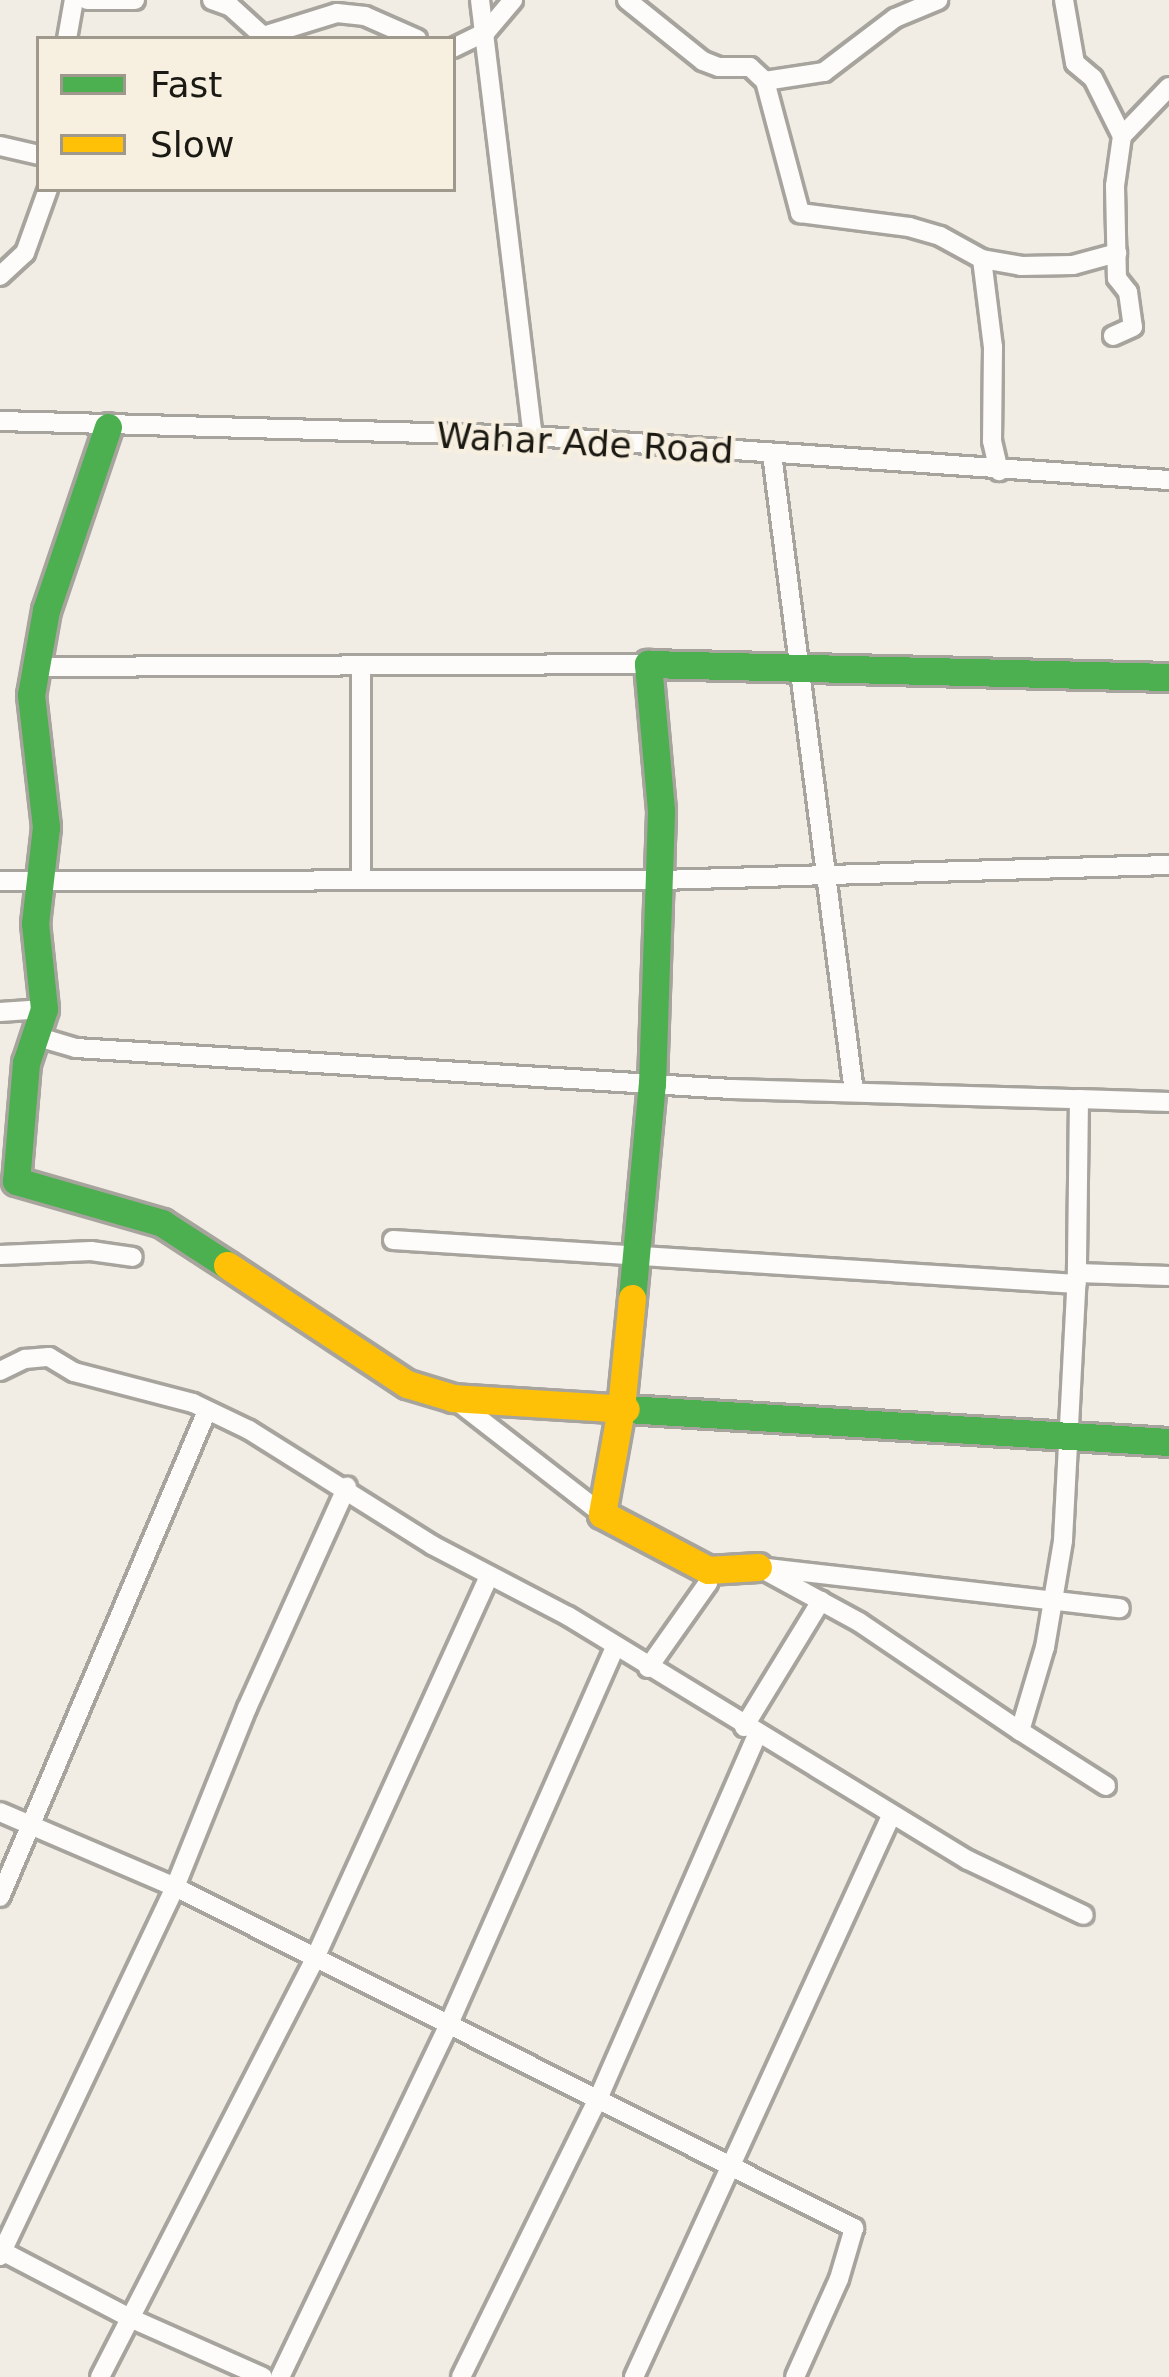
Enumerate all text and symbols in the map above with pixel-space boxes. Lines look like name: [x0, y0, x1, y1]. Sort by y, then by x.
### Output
legend: [36, 36, 456, 192]
text: Fast: [150, 64, 222, 105]
text: Slow: [150, 124, 234, 165]
street label: Wahar Ade Road: [435, 414, 735, 472]

